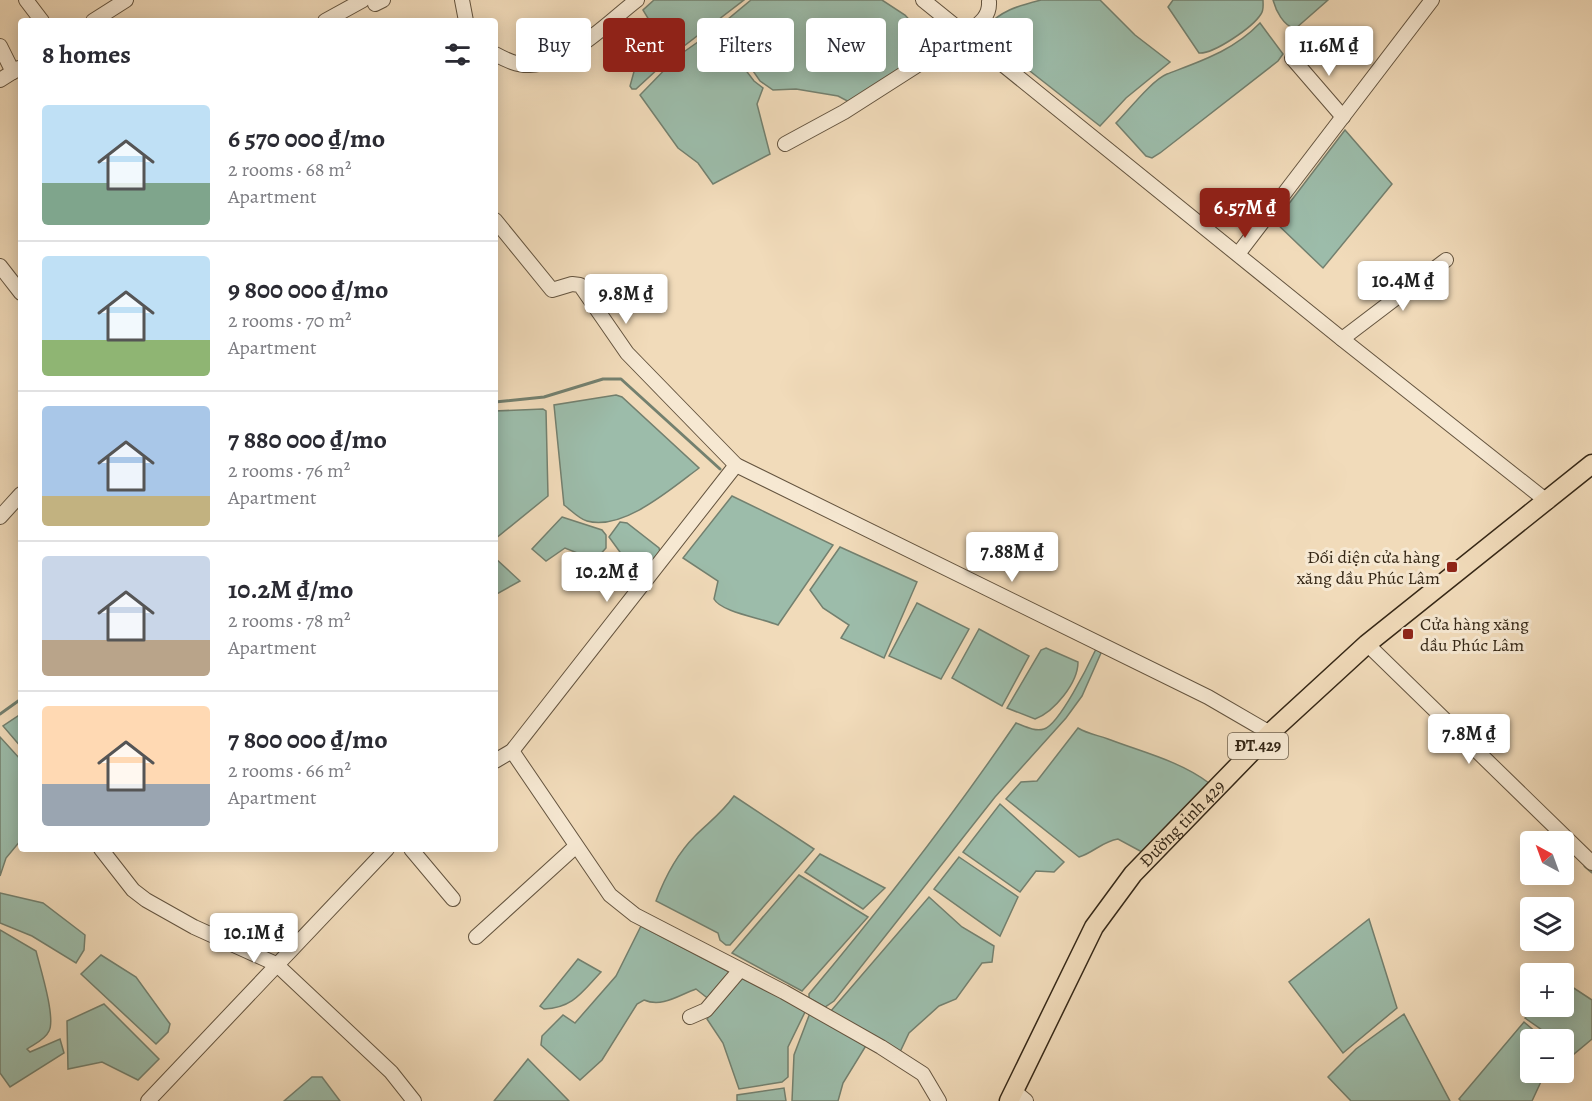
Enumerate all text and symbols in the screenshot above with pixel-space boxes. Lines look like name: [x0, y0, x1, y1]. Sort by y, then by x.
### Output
chip: Buy: [516, 18, 591, 72]
chip: Rent: [603, 18, 685, 72]
chip: Filters: [697, 18, 794, 72]
chip: New: [806, 18, 886, 72]
chip: Apartment: [898, 18, 1033, 72]
pin: 11.6M ₫: [1274, 26, 1384, 77]
text: 11.6M ₫: [1299, 32, 1359, 59]
text: 8 homes: [42, 37, 131, 72]
icon: filters: [441, 38, 474, 71]
text: 6 570 000 ₫/mo: [228, 121, 385, 156]
icon: home: [90, 129, 162, 201]
text: 2 rooms · 68 m²: [228, 156, 352, 183]
text: Apartment: [228, 183, 317, 210]
pin: 6.57M ₫: [1190, 188, 1300, 239]
text: 6.57M ₫: [1214, 194, 1276, 221]
pin: 10.4M ₫: [1348, 261, 1458, 312]
text: 10.4M ₫: [1372, 267, 1434, 294]
text: 9 800 000 ₫/mo: [228, 272, 389, 307]
pin: 9.8M ₫: [577, 274, 675, 325]
icon: home: [90, 280, 162, 352]
text: 9.8M ₫: [599, 280, 653, 307]
text: 2 rooms · 70 m²: [228, 307, 352, 334]
text: Apartment: [228, 334, 317, 361]
text: 7 880 000 ₫/mo: [228, 422, 387, 457]
icon: home: [90, 430, 162, 502]
text: 2 rooms · 76 m²: [228, 457, 350, 484]
text: Apartment: [228, 484, 317, 511]
pin: 7.88M ₫: [957, 532, 1067, 583]
text: 7.88M ₫: [980, 538, 1044, 565]
place label: Đối diện cửa hàng xăng dầu Phúc Lâm: [1297, 545, 1440, 590]
pin: 10.2M ₫: [552, 552, 662, 603]
text: 10.2M ₫: [576, 558, 638, 585]
marker: Đối diện cửa hàng xăng dầu Phúc Lâm: [1445, 560, 1459, 574]
text: 10.2M ₫/mo: [228, 572, 354, 607]
icon: home: [90, 580, 162, 652]
text: 2 rooms · 78 m²: [228, 607, 351, 634]
place label: Cửa hàng xăng dầu Phúc Lâm: [1420, 612, 1529, 657]
marker: Cửa hàng xăng dầu Phúc Lâm: [1401, 627, 1415, 641]
text: Apartment: [228, 634, 317, 661]
pin: 7.8M ₫: [1420, 714, 1518, 765]
text: 7.8M ₫: [1442, 720, 1496, 747]
text: 7 800 000 ₫/mo: [228, 722, 388, 757]
icon: home: [90, 730, 162, 802]
road number: ĐT.429: [1228, 733, 1288, 759]
text: 2 rooms · 66 m²: [228, 757, 351, 784]
street label: Đường tỉnh 429: [1134, 774, 1230, 873]
text: Apartment: [228, 784, 317, 811]
north arrow: [1520, 831, 1574, 885]
map controls: [1520, 831, 1574, 1083]
button: layers: [1520, 897, 1574, 951]
pin: 10.1M ₫: [199, 913, 309, 964]
text: 10.1M ₫: [224, 919, 284, 946]
button: +: [1520, 963, 1574, 1017]
button: −: [1520, 1029, 1574, 1083]

